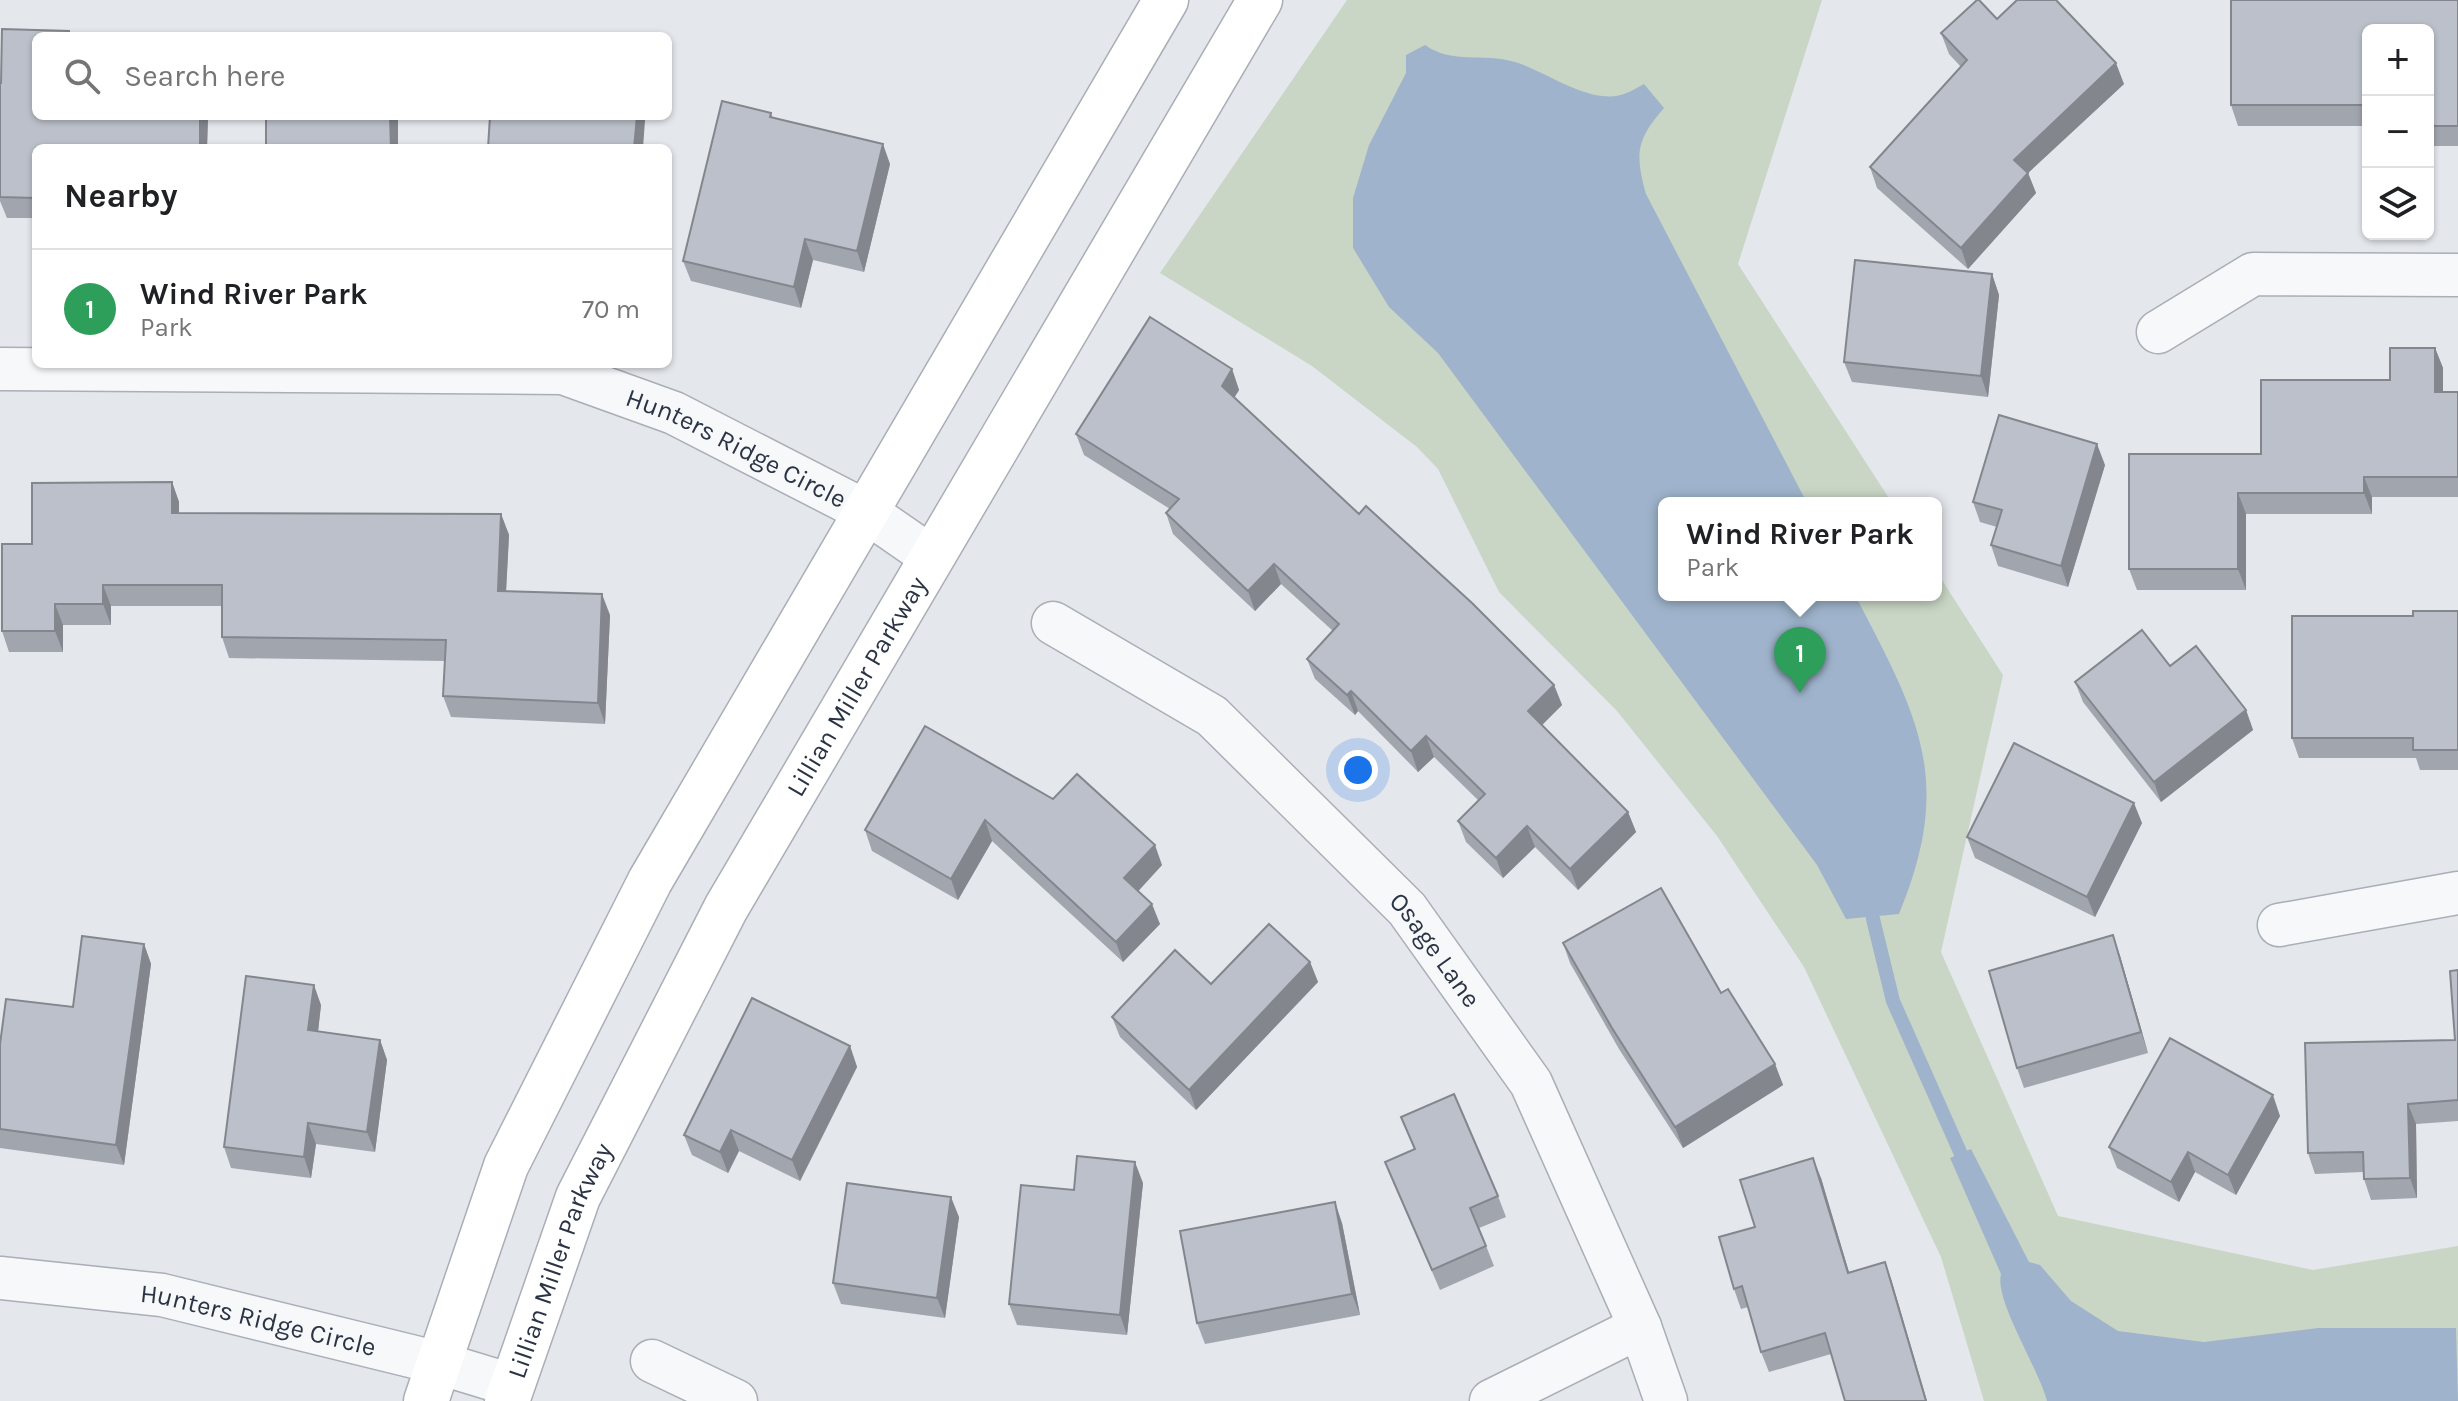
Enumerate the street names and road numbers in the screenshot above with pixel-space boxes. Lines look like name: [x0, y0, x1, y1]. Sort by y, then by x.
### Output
street label: Hunters Ridge Circle: [622, 382, 852, 515]
street label: Lillian Miller Parkway: [780, 571, 934, 802]
street label: Osage Lane: [1383, 886, 1487, 1013]
street label: Lillian Miller Parkway: [501, 1138, 619, 1383]
street label: Hunters Ridge Circle: [139, 1278, 379, 1363]

